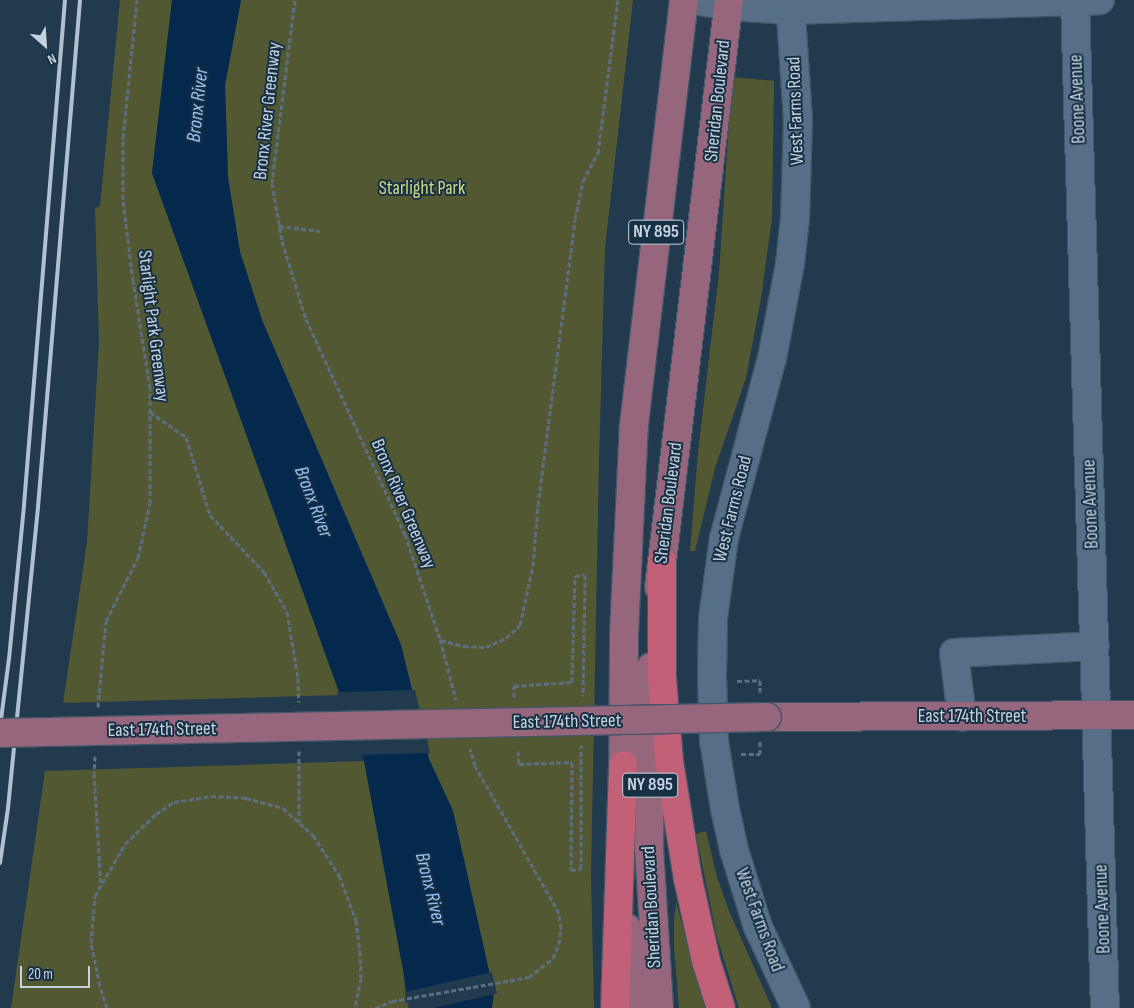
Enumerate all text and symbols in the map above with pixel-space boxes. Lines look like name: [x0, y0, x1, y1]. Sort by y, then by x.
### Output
north arrow: [20, 20, 70, 70]
street label: Sheridan Boulevard: [700, 39, 736, 163]
street label: Bronx River Greenway: [249, 41, 287, 181]
text: N: [45, 50, 59, 68]
street label: Boone Avenue: [1065, 54, 1091, 144]
street label: West Farms Road: [783, 56, 809, 166]
water label: Bronx River: [182, 67, 214, 143]
park label: Starlight Park: [379, 178, 465, 200]
road number: NY 895: [627, 216, 685, 248]
street label: Starlight Park Greenway: [132, 249, 174, 403]
street label: Bronx River Greenway: [365, 436, 441, 572]
street label: Sheridan Boulevard: [650, 441, 688, 565]
street label: West Farms Road: [709, 454, 757, 564]
street label: Boone Avenue: [1078, 459, 1104, 549]
water label: Bronx River: [288, 463, 338, 541]
street label: East 174th Street: [918, 706, 1026, 728]
street label: East 174th Street: [512, 710, 622, 734]
street label: East 174th Street: [107, 718, 217, 742]
road number: NY 895: [621, 770, 679, 800]
street label: Sheridan Boulevard: [637, 845, 667, 969]
water label: Bronx River: [409, 850, 451, 928]
street label: Boone Avenue: [1090, 864, 1116, 954]
street label: West Farms Road: [730, 865, 788, 975]
scale bar: [22, 956, 92, 988]
text: 20 m: [28, 965, 53, 984]

